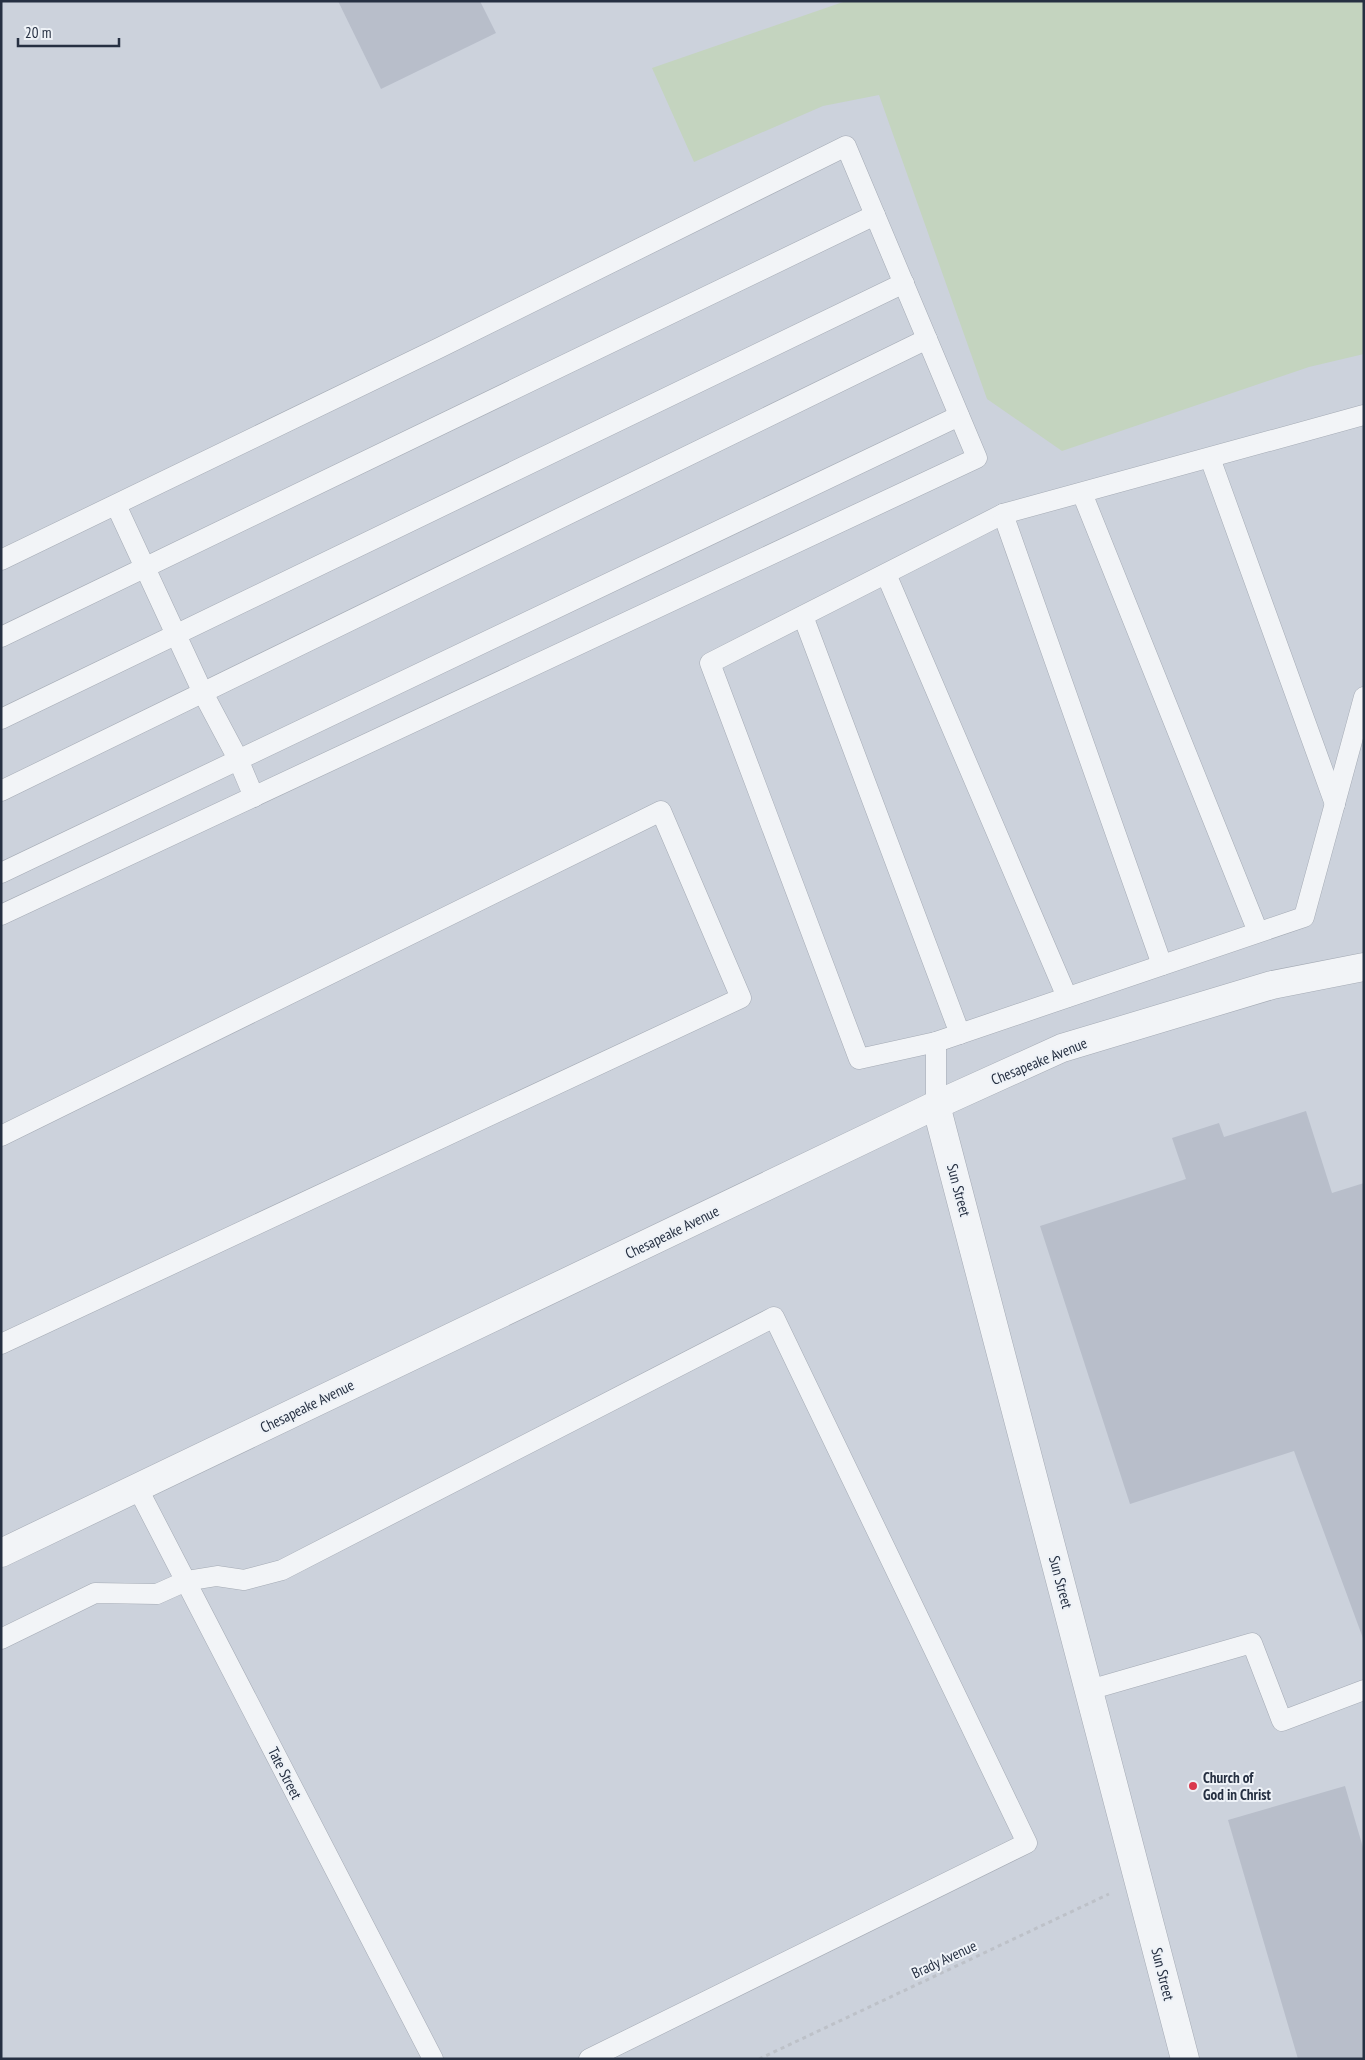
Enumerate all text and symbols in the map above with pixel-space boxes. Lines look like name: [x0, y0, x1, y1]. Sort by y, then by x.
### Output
scale bar: [18, 15, 119, 47]
text: 20 m: [25, 23, 51, 42]
street label: Chesapeake Avenue: [988, 1033, 1090, 1089]
street label: Sun Street: [943, 1162, 975, 1218]
street label: Chesapeake Avenue: [622, 1201, 722, 1263]
street label: Chesapeake Avenue: [257, 1375, 357, 1437]
street label: Sun Street: [1045, 1554, 1077, 1610]
street label: Tate Street: [264, 1744, 306, 1802]
place label: Church of God in Christ: [1203, 1768, 1272, 1804]
marker: Church of God in Christ: [1187, 1780, 1199, 1792]
street label: Brady Avenue: [908, 1936, 980, 1982]
street label: Sun Street: [1147, 1946, 1179, 2002]

